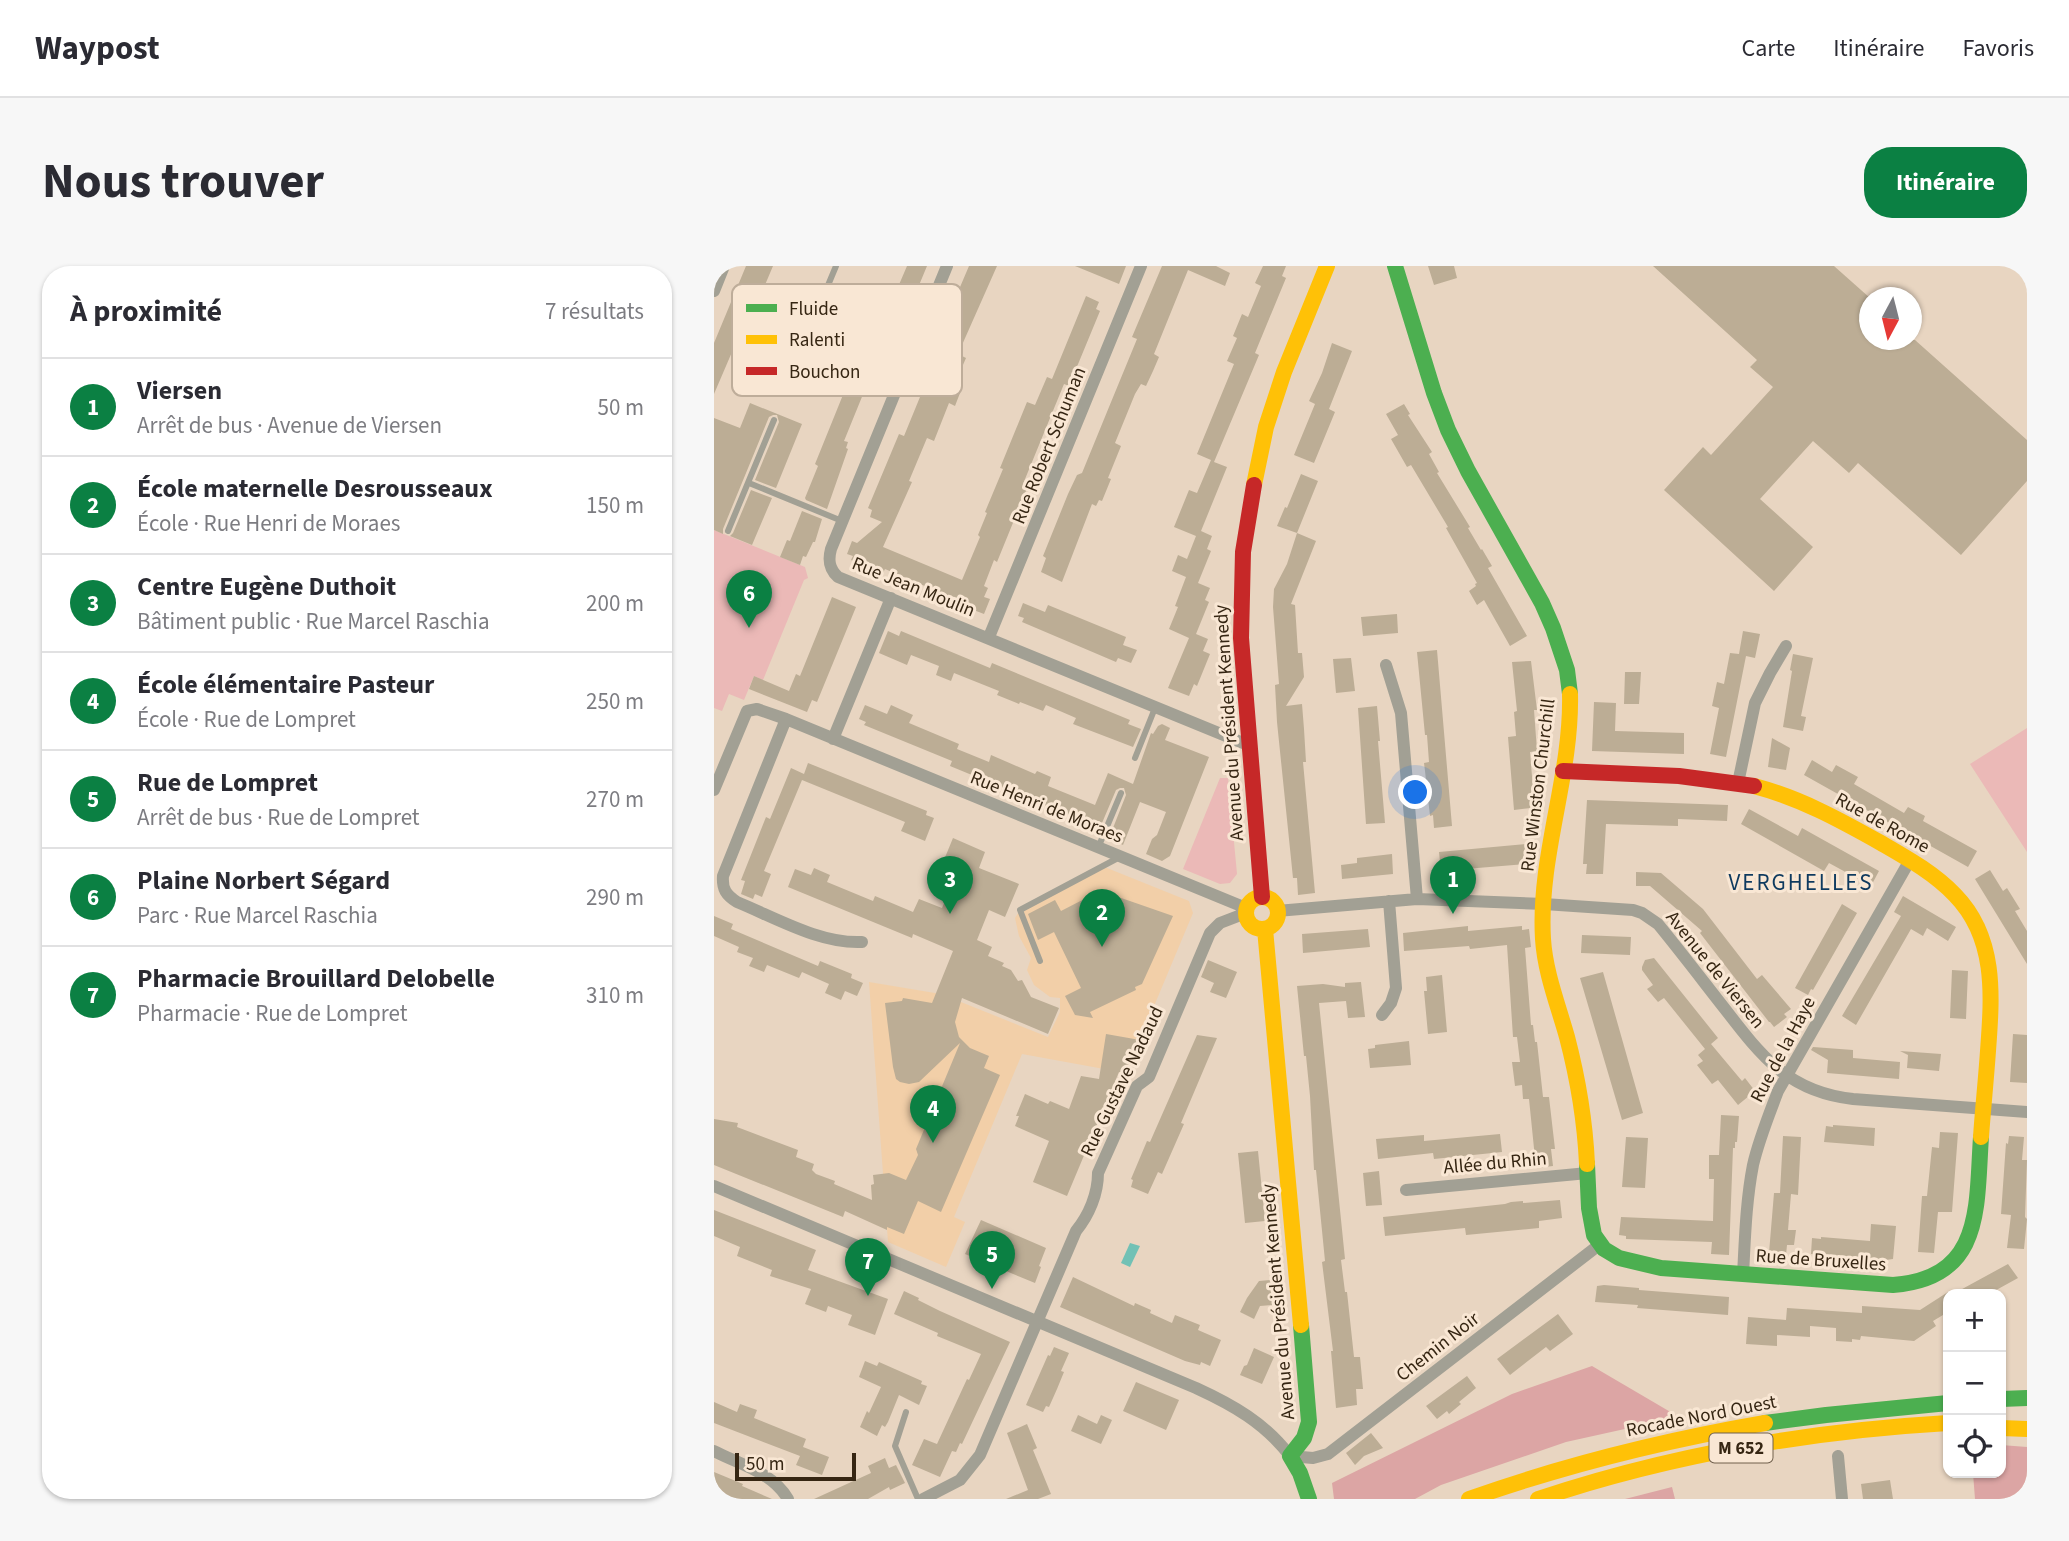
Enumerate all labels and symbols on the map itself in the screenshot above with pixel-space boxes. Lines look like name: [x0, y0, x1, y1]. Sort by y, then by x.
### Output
legend: [732, 284, 962, 396]
north arrow: [1859, 287, 1922, 350]
text: Fluide: [789, 296, 838, 323]
text: Ralenti: [789, 327, 845, 354]
text: Bouchon: [789, 359, 861, 386]
street label: Rue Robert Schuman: [1006, 363, 1093, 528]
street label: Rue Jean Moulin: [848, 550, 979, 624]
pin: 6: [726, 570, 772, 628]
street label: Avenue du Président Kennedy: [1208, 604, 1251, 842]
street label: Rue Winston Churchill: [1514, 697, 1563, 873]
street label: Rue Henri de Moraes: [966, 764, 1127, 850]
your location: [1398, 775, 1432, 809]
street label: Rue de Rome: [1830, 786, 1934, 860]
pin: 3: [927, 856, 973, 914]
pin: 1: [1430, 856, 1476, 914]
district label: VERGHELLES: [1728, 866, 1874, 899]
pin: 2: [1079, 889, 1125, 947]
street label: Avenue de Viersen: [1659, 905, 1771, 1035]
street label: Rue de la Haye: [1744, 992, 1823, 1108]
street label: Rue Gustave Nadaud: [1074, 1002, 1171, 1162]
pin: 4: [910, 1085, 956, 1143]
street label: Allée du Rhin: [1442, 1146, 1548, 1181]
street label: Avenue du Président Kennedy: [1255, 1183, 1302, 1421]
pin: 5: [969, 1231, 1015, 1289]
pin: 7: [845, 1238, 891, 1296]
street label: Rue de Bruxelles: [1755, 1242, 1887, 1279]
street label: Chemin Noir: [1391, 1306, 1486, 1388]
street label: Rocade Nord Ouest: [1624, 1389, 1779, 1444]
road number: M 652: [1710, 1434, 1772, 1462]
scale bar: [735, 1450, 856, 1482]

